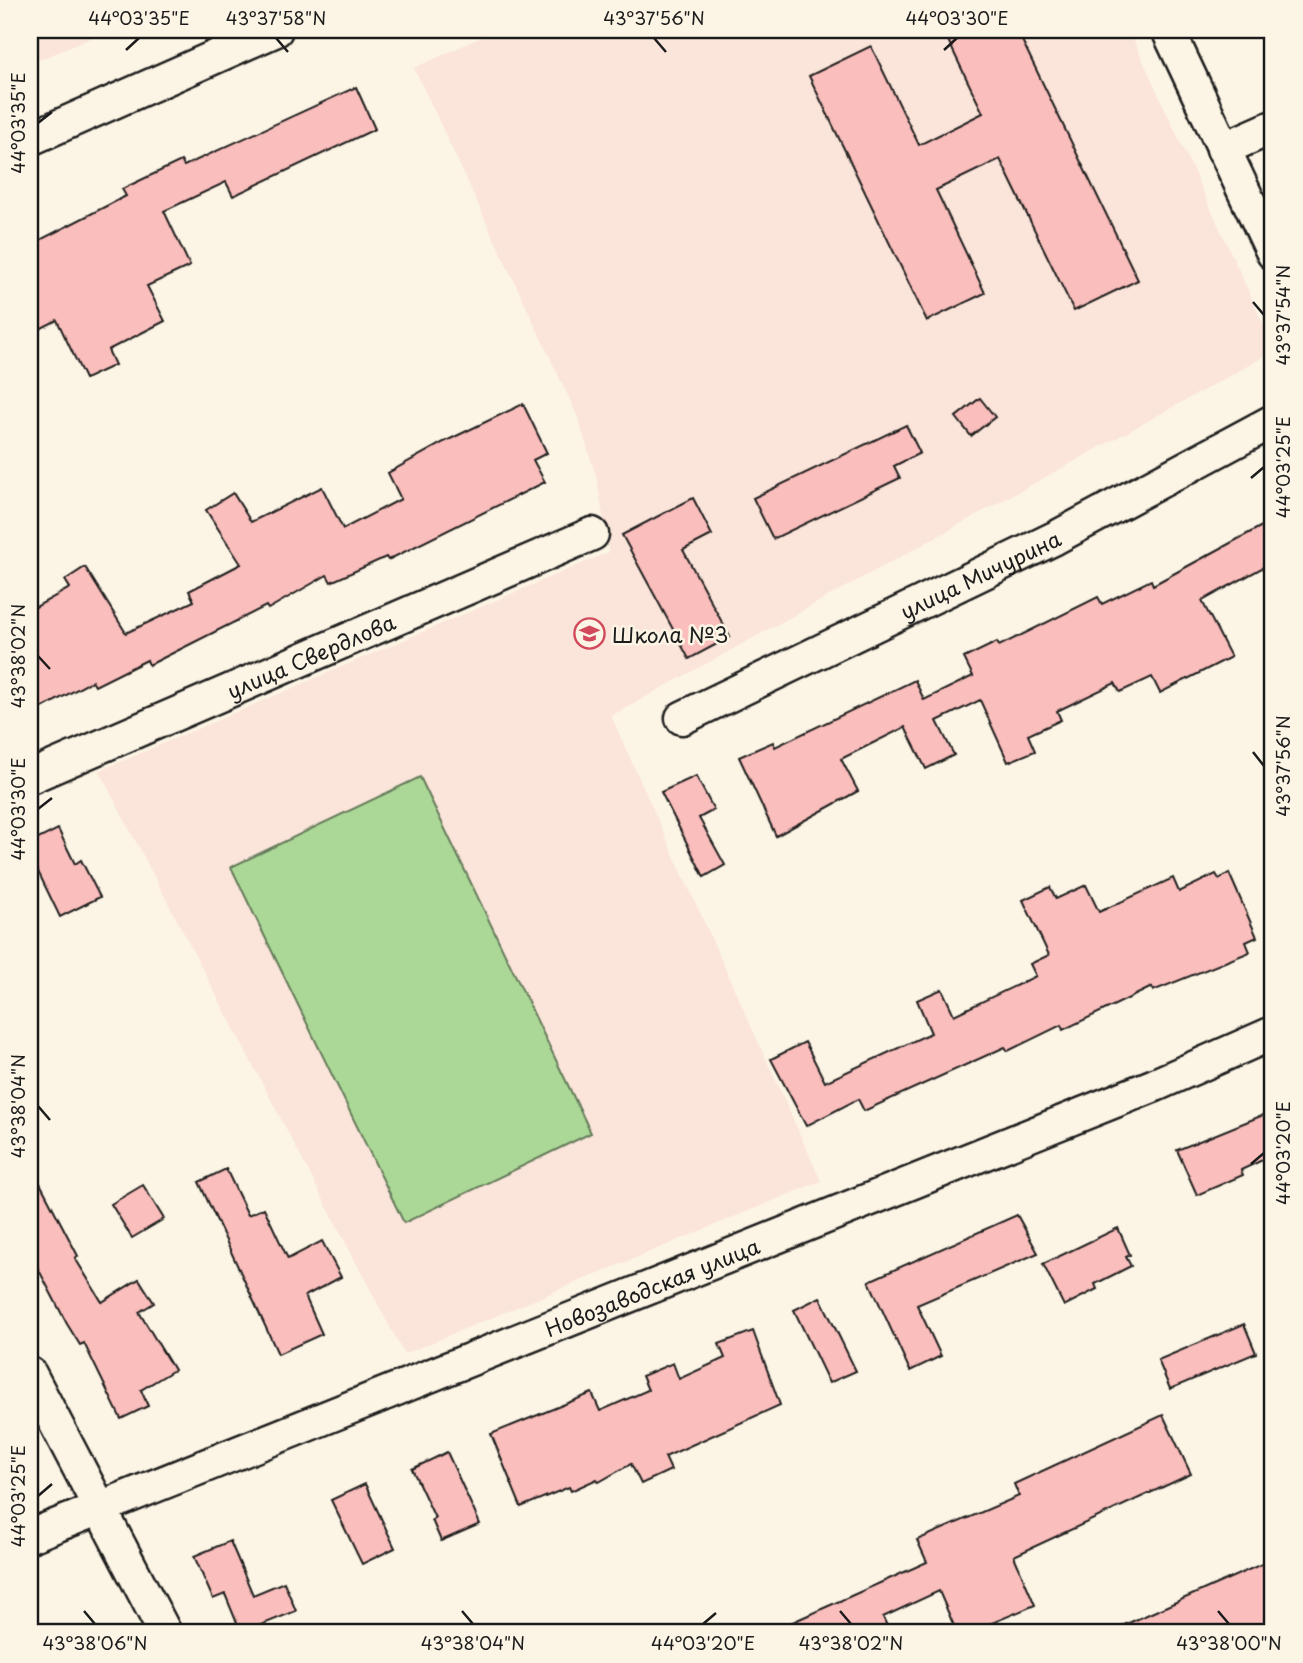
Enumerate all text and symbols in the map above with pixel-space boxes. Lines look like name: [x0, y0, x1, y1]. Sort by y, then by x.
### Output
text: 44°03'35"E: [88, 4, 190, 31]
text: 43°37'58"N: [226, 4, 326, 31]
text: 43°37'56"N: [603, 4, 705, 31]
text: 44°03'30"E: [905, 4, 1009, 31]
text: 44°03'35"E: [4, 72, 31, 174]
text: 43°37'54"N: [1269, 265, 1296, 365]
text: 44°03'25"E: [1269, 416, 1296, 518]
street label: улица Мичурина: [894, 521, 1067, 627]
text: 43°38'02"N: [4, 604, 31, 708]
street label: улица Свердлова: [222, 605, 400, 706]
school or university icon: Школа №3: [572, 617, 606, 651]
place label: Школа №3: [612, 618, 728, 650]
text: 43°37'56"N: [1269, 715, 1296, 817]
text: 44°03'30"E: [4, 757, 31, 861]
text: 43°38'04"N: [4, 1054, 31, 1158]
text: 44°03'20"E: [1269, 1101, 1296, 1205]
street label: Новозаводская улица: [540, 1229, 765, 1344]
text: 44°03'25"E: [4, 1445, 31, 1547]
text: 43°38'06"N: [42, 1629, 148, 1656]
text: 43°38'04"N: [421, 1629, 525, 1656]
text: 44°03'20"E: [651, 1629, 755, 1656]
text: 43°38'02"N: [799, 1629, 903, 1656]
text: 43°38'00"N: [1176, 1629, 1282, 1656]

